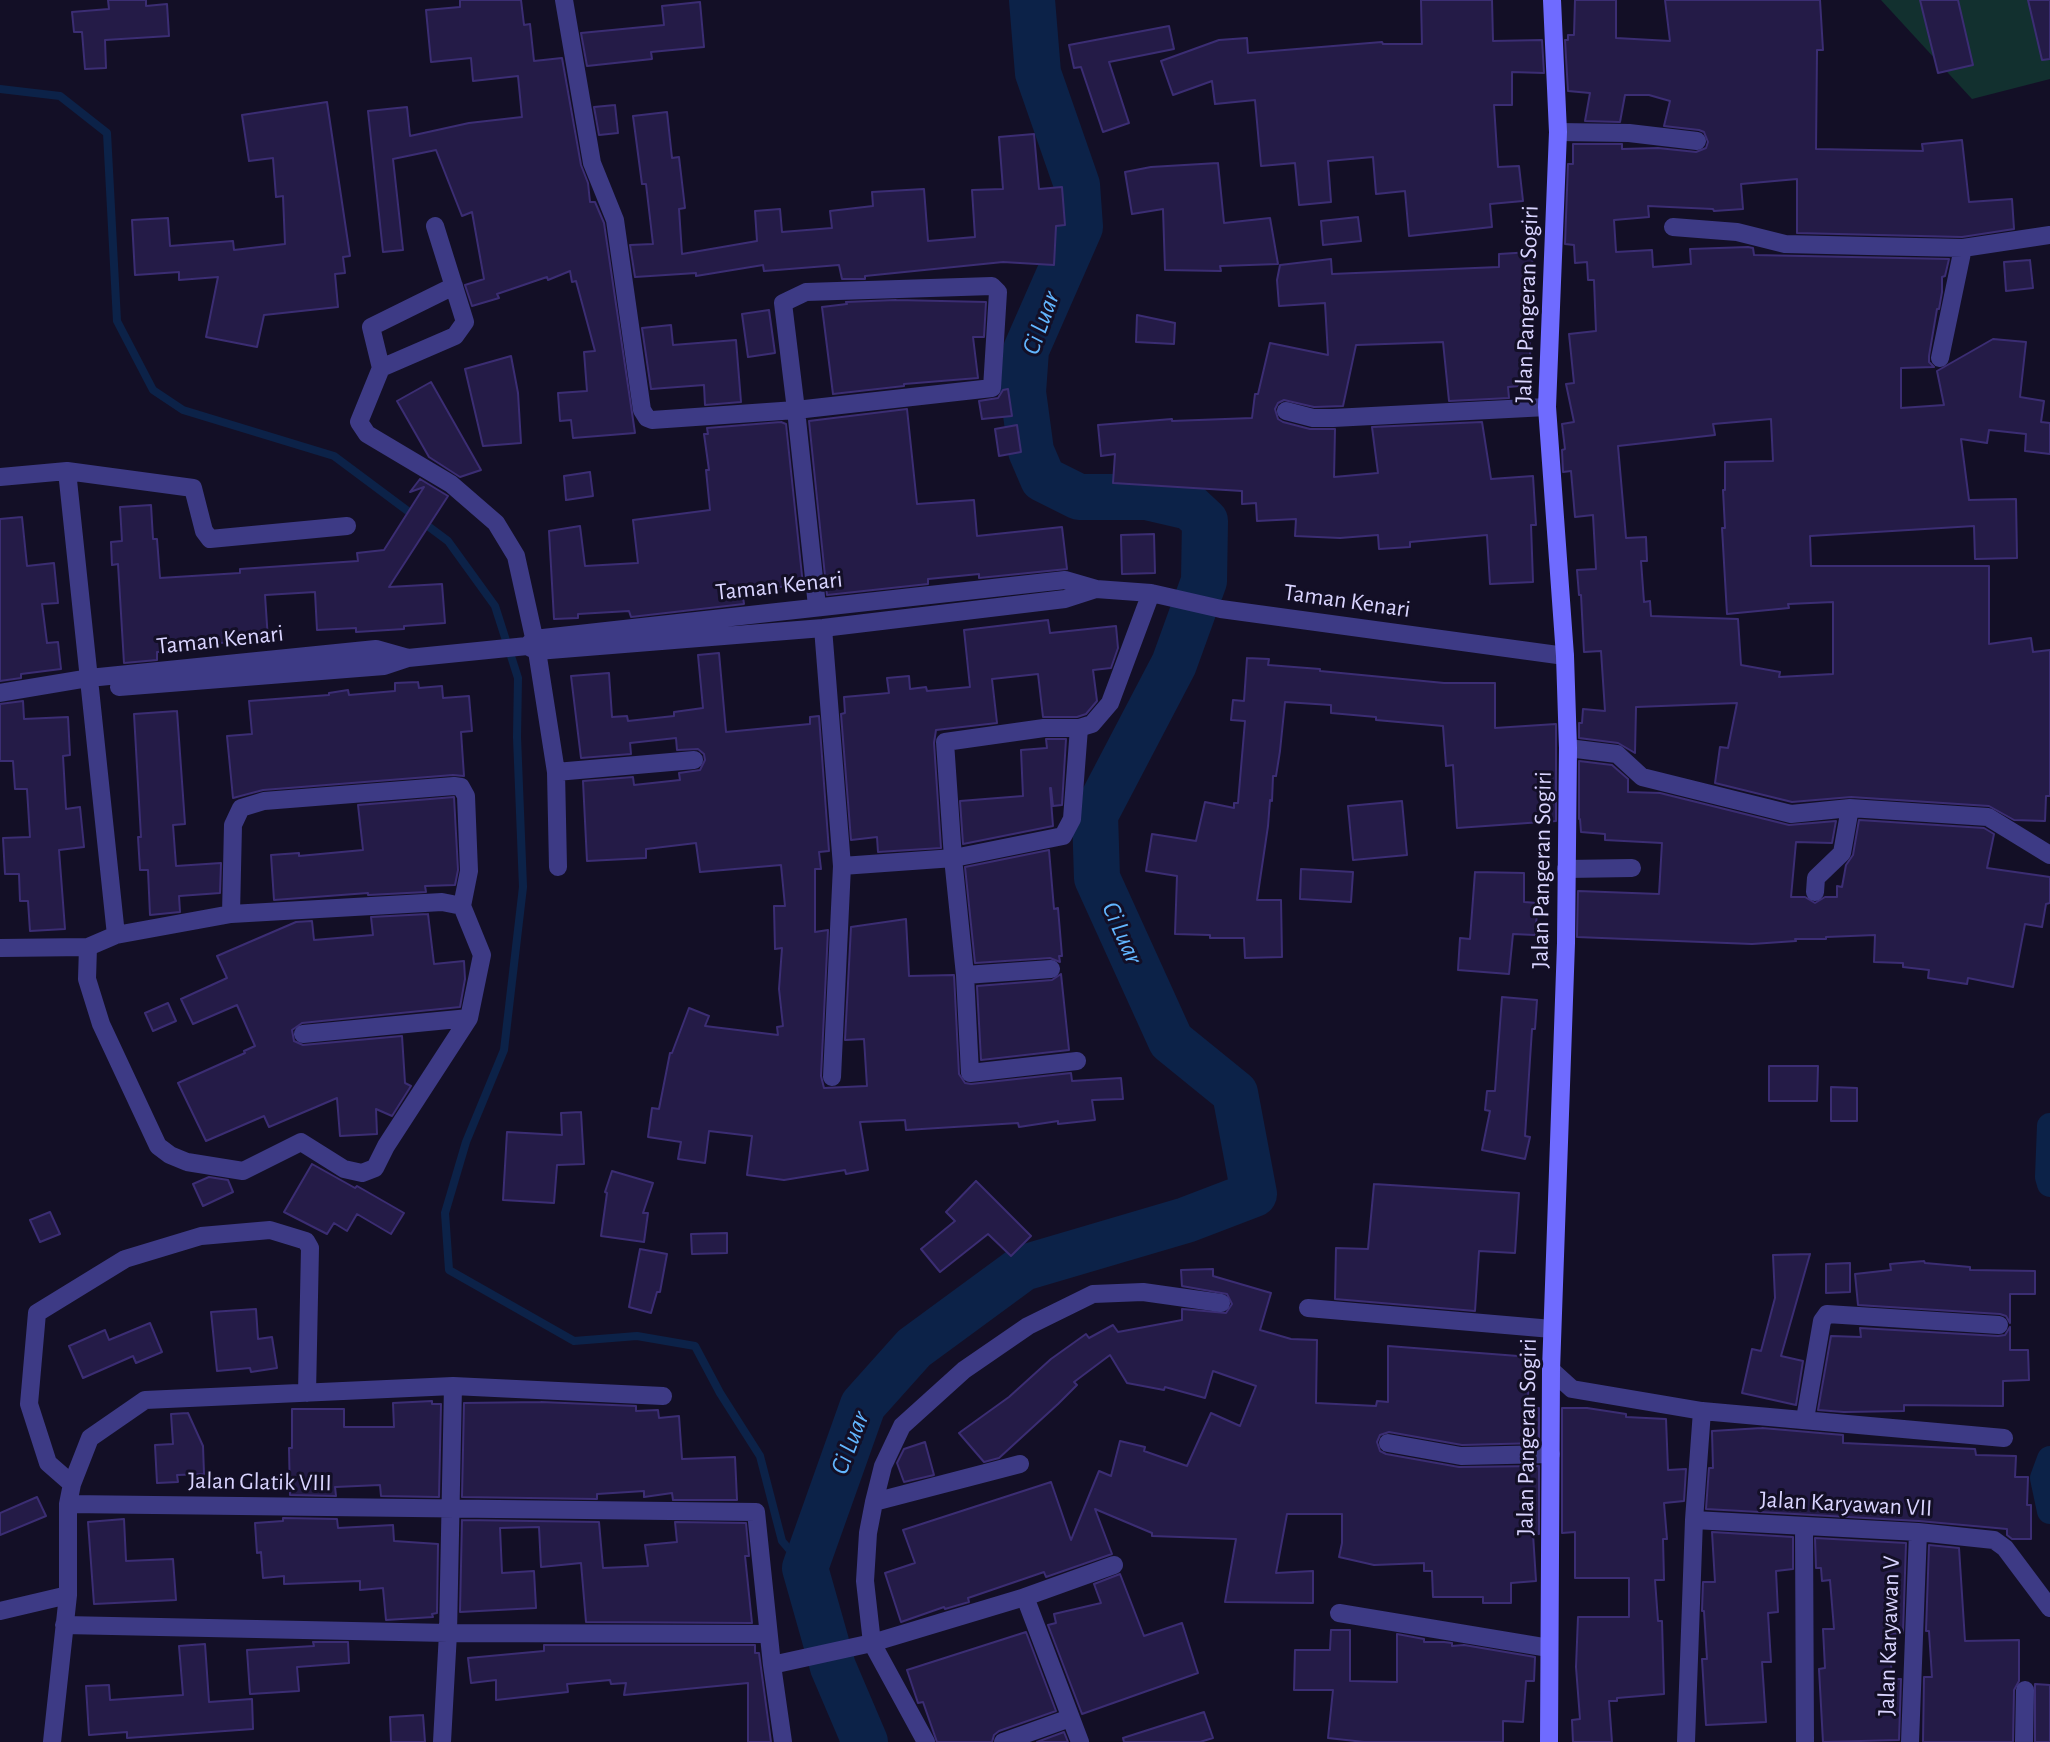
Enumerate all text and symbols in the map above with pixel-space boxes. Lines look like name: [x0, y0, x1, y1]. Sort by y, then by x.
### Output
street label: Jalan Pangeran Sogiri: [1509, 205, 1545, 403]
water label: Ci Luar: [1015, 287, 1067, 359]
street label: Taman Kenari: [714, 565, 844, 607]
street label: Taman Kenari: [1282, 578, 1412, 624]
street label: Taman Kenari: [155, 619, 285, 661]
street label: Jalan Pangeran Sogiri: [1526, 771, 1558, 969]
water label: Ci Luar: [1095, 897, 1149, 969]
street label: Jalan Pangeran Sogiri: [1511, 1338, 1543, 1536]
water label: Ci Luar: [824, 1407, 876, 1479]
street label: Jalan Glatik VIII: [188, 1466, 332, 1498]
street label: Jalan Karyawan VII: [1759, 1485, 1933, 1523]
street label: Jalan Karyawan V: [1872, 1555, 1906, 1717]

